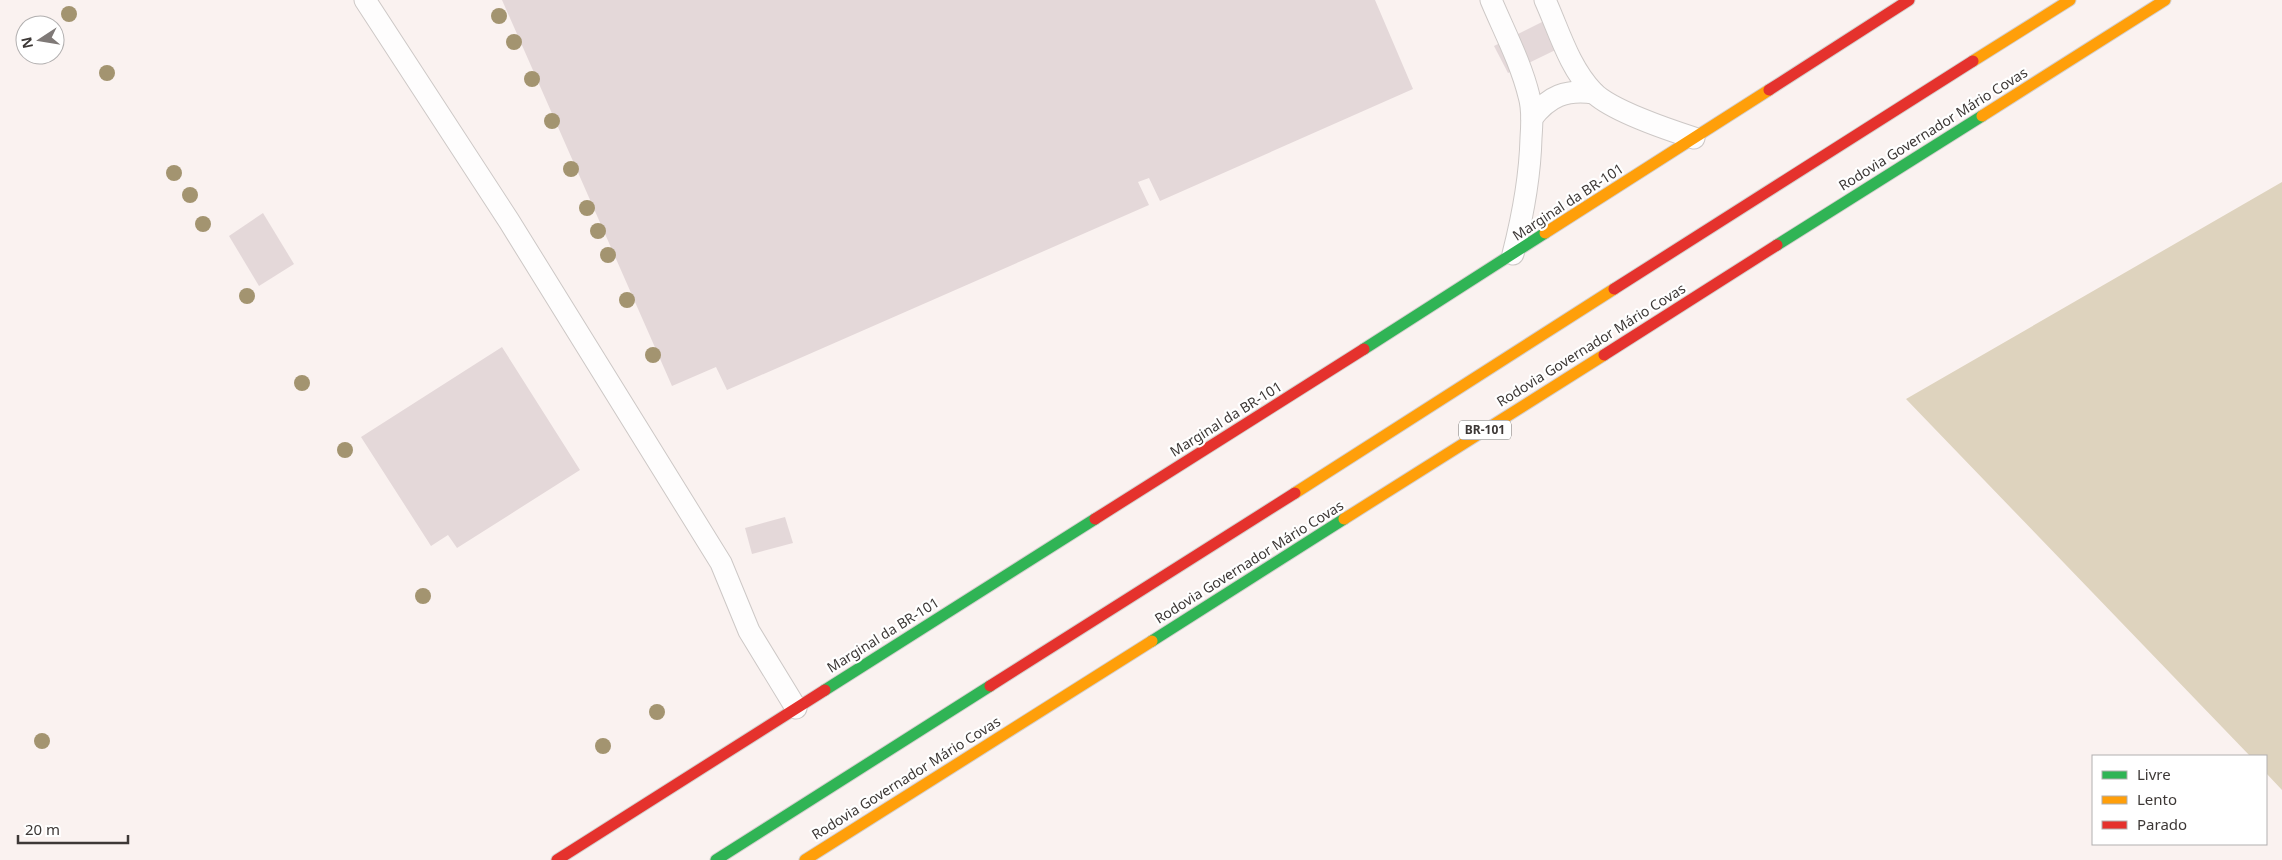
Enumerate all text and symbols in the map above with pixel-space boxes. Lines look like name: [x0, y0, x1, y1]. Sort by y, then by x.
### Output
north arrow: [15, 15, 65, 65]
text: N: [16, 35, 37, 50]
street label: Rodovia Governador Mário Covas: [1835, 62, 2031, 195]
street label: Marginal da BR-101: [1509, 159, 1627, 245]
street label: Rodovia Governador Mário Covas: [1493, 278, 1689, 411]
street label: Marginal da BR-101: [1166, 376, 1285, 461]
road number: BR-101: [1459, 420, 1511, 440]
street label: Rodovia Governador Mário Covas: [1151, 495, 1347, 628]
street label: Marginal da BR-101: [823, 592, 942, 677]
street label: Rodovia Governador Mário Covas: [808, 711, 1004, 844]
legend: [2092, 755, 2267, 845]
text: Livre: [2137, 764, 2171, 784]
text: Lento: [2137, 789, 2177, 809]
scale bar: [18, 812, 128, 844]
text: Parado: [2137, 814, 2187, 834]
text: 20 m: [25, 819, 60, 839]

